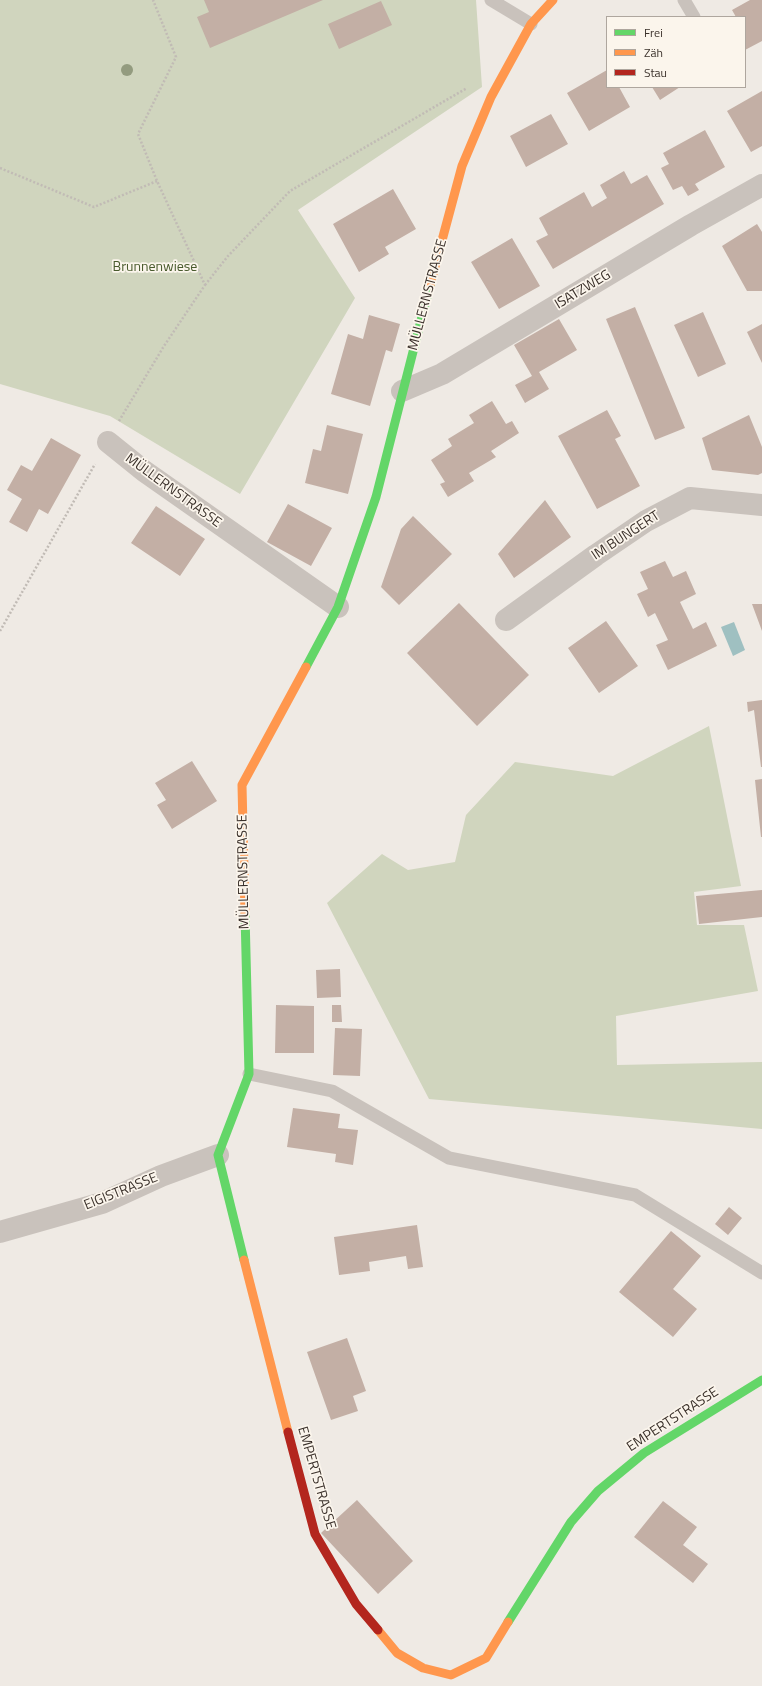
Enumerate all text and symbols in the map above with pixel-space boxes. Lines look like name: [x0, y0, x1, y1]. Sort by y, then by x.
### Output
legend: [606, 16, 746, 88]
text: Frei: [644, 23, 663, 42]
text: Zäh: [644, 43, 663, 62]
text: Stau: [644, 63, 667, 82]
street label: MÜLLERNSTRASSE: [405, 237, 451, 353]
park label: Brunnenwiese: [113, 260, 197, 276]
street label: ISATZWEG: [552, 267, 614, 313]
street label: MÜLLERNSTRASSE: [122, 451, 224, 531]
street label: IM BUNGERT: [589, 508, 663, 564]
street label: MÜLLERNSTRASSE: [235, 815, 253, 929]
street label: EIGISTRASSE: [82, 1170, 160, 1214]
street label: EMPERTSTRASSE: [624, 1384, 722, 1456]
street label: EMPERTSTRASSE: [293, 1425, 339, 1531]

